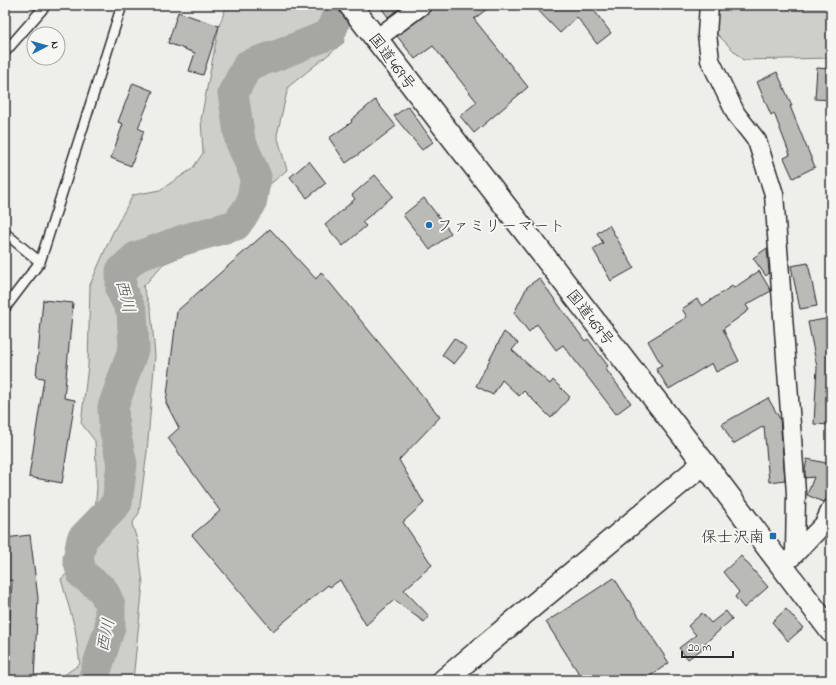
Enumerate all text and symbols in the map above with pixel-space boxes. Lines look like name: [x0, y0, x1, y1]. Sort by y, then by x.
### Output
north arrow: [26, 26, 66, 66]
street label: 国道469号: [362, 28, 421, 96]
text: N: [47, 41, 63, 50]
place label: ファミリーマート: [437, 215, 565, 239]
marker: ファミリーマート: [424, 220, 434, 230]
water label: 西川: [108, 277, 141, 316]
street label: 国道469号: [560, 285, 619, 352]
place label: 保士沢南: [701, 526, 765, 550]
marker: 保士沢南: [768, 531, 778, 541]
water label: 西川: [91, 616, 122, 655]
scale bar: [682, 633, 733, 659]
text: 20 m: [688, 639, 711, 657]

